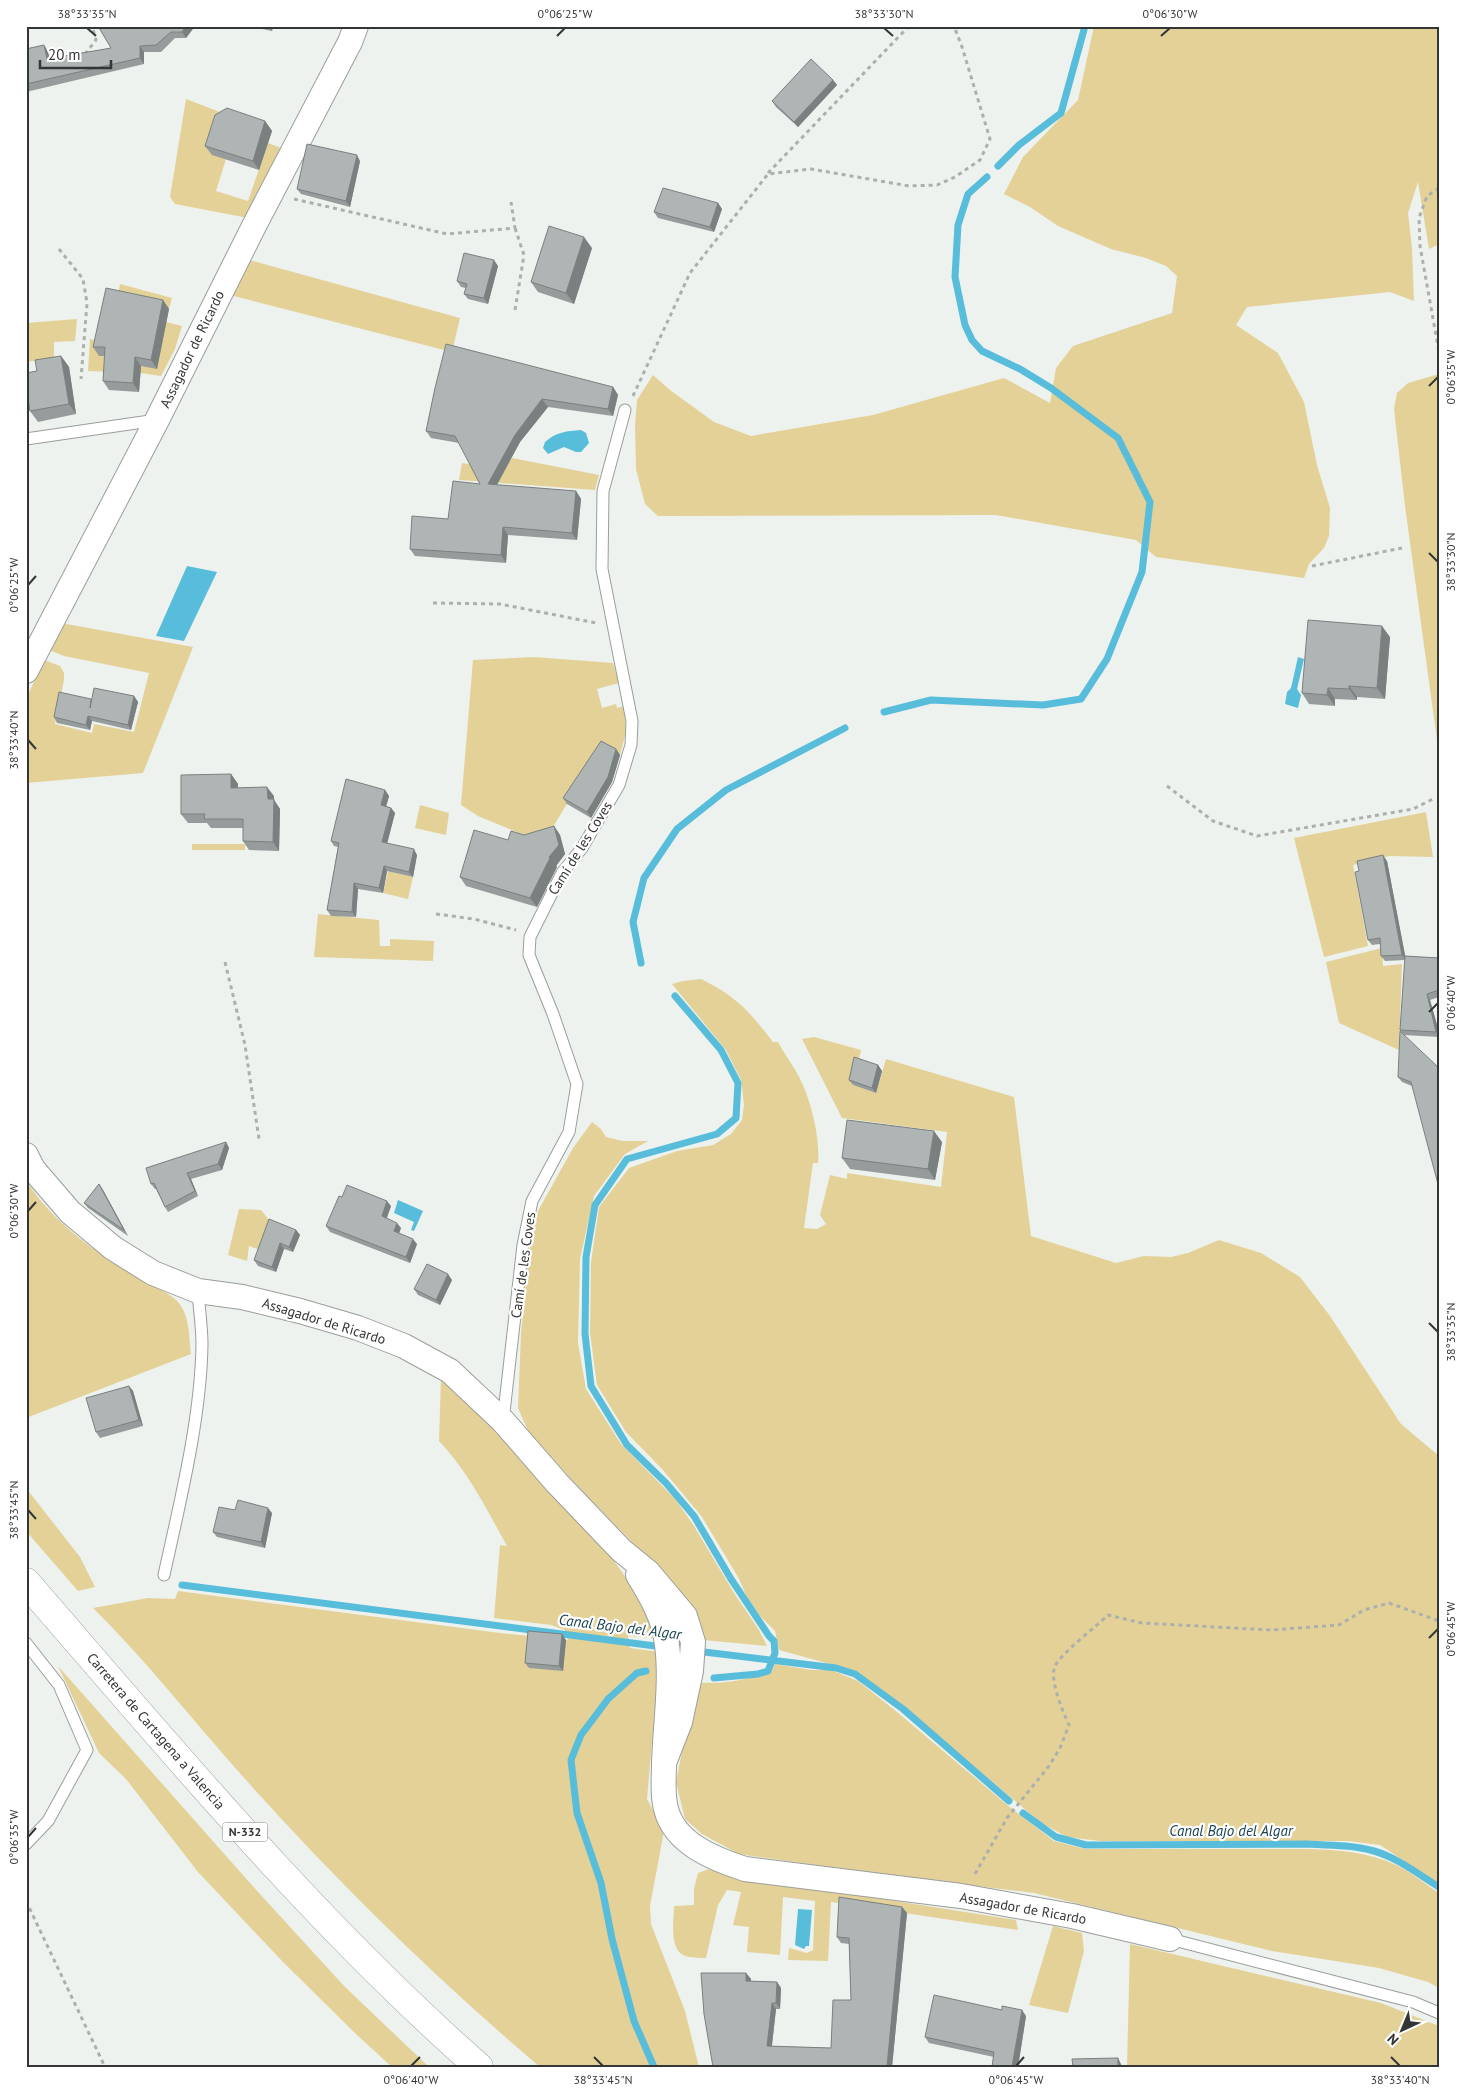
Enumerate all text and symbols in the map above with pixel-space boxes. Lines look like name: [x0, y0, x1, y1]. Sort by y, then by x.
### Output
text: 38°33'35"N: [57, 6, 117, 21]
text: 0°06'25"W: [538, 6, 592, 21]
text: 38°33'30"N: [854, 6, 914, 21]
text: 0°06'30"W: [1143, 6, 1197, 21]
scale bar: [40, 38, 111, 70]
text: 20 m: [48, 45, 81, 64]
street label: Assagador de Ricardo: [156, 287, 228, 411]
text: 0°06'35"W: [1443, 350, 1458, 404]
text: 38°33'30"N: [1443, 532, 1458, 592]
text: 0°06'25"W: [6, 558, 21, 612]
text: 38°33'40"N: [6, 710, 21, 770]
street label: Camí de les Coves: [544, 798, 616, 898]
text: 0°06'40"W: [1443, 976, 1458, 1030]
text: 0°06'30"W: [6, 1184, 21, 1238]
street label: Camí de les Coves: [507, 1211, 539, 1319]
street label: Assagador de Ricardo: [260, 1294, 388, 1348]
text: 38°33'35"N: [1443, 1302, 1458, 1362]
text: 38°33'45"N: [6, 1480, 21, 1540]
text: 0°06'45"W: [1443, 1602, 1458, 1656]
water label: Canal Bajo del Algar: [558, 1610, 683, 1644]
street label: Carretera de Cartagena a Valencia: [83, 1649, 229, 1813]
text: 0°06'35"W: [6, 1810, 21, 1864]
water label: Canal Bajo del Algar: [1169, 1821, 1294, 1840]
road number: N-332: [222, 1822, 268, 1841]
street label: Assagador de Ricardo: [958, 1888, 1088, 1928]
north arrow: [1378, 2006, 1428, 2056]
text: N: [1383, 2030, 1403, 2049]
text: 0°06'40"W: [384, 2072, 438, 2087]
text: 38°33'45"N: [573, 2072, 633, 2087]
text: 0°06'45"W: [989, 2072, 1043, 2087]
text: 38°33'40"N: [1370, 2072, 1430, 2087]

